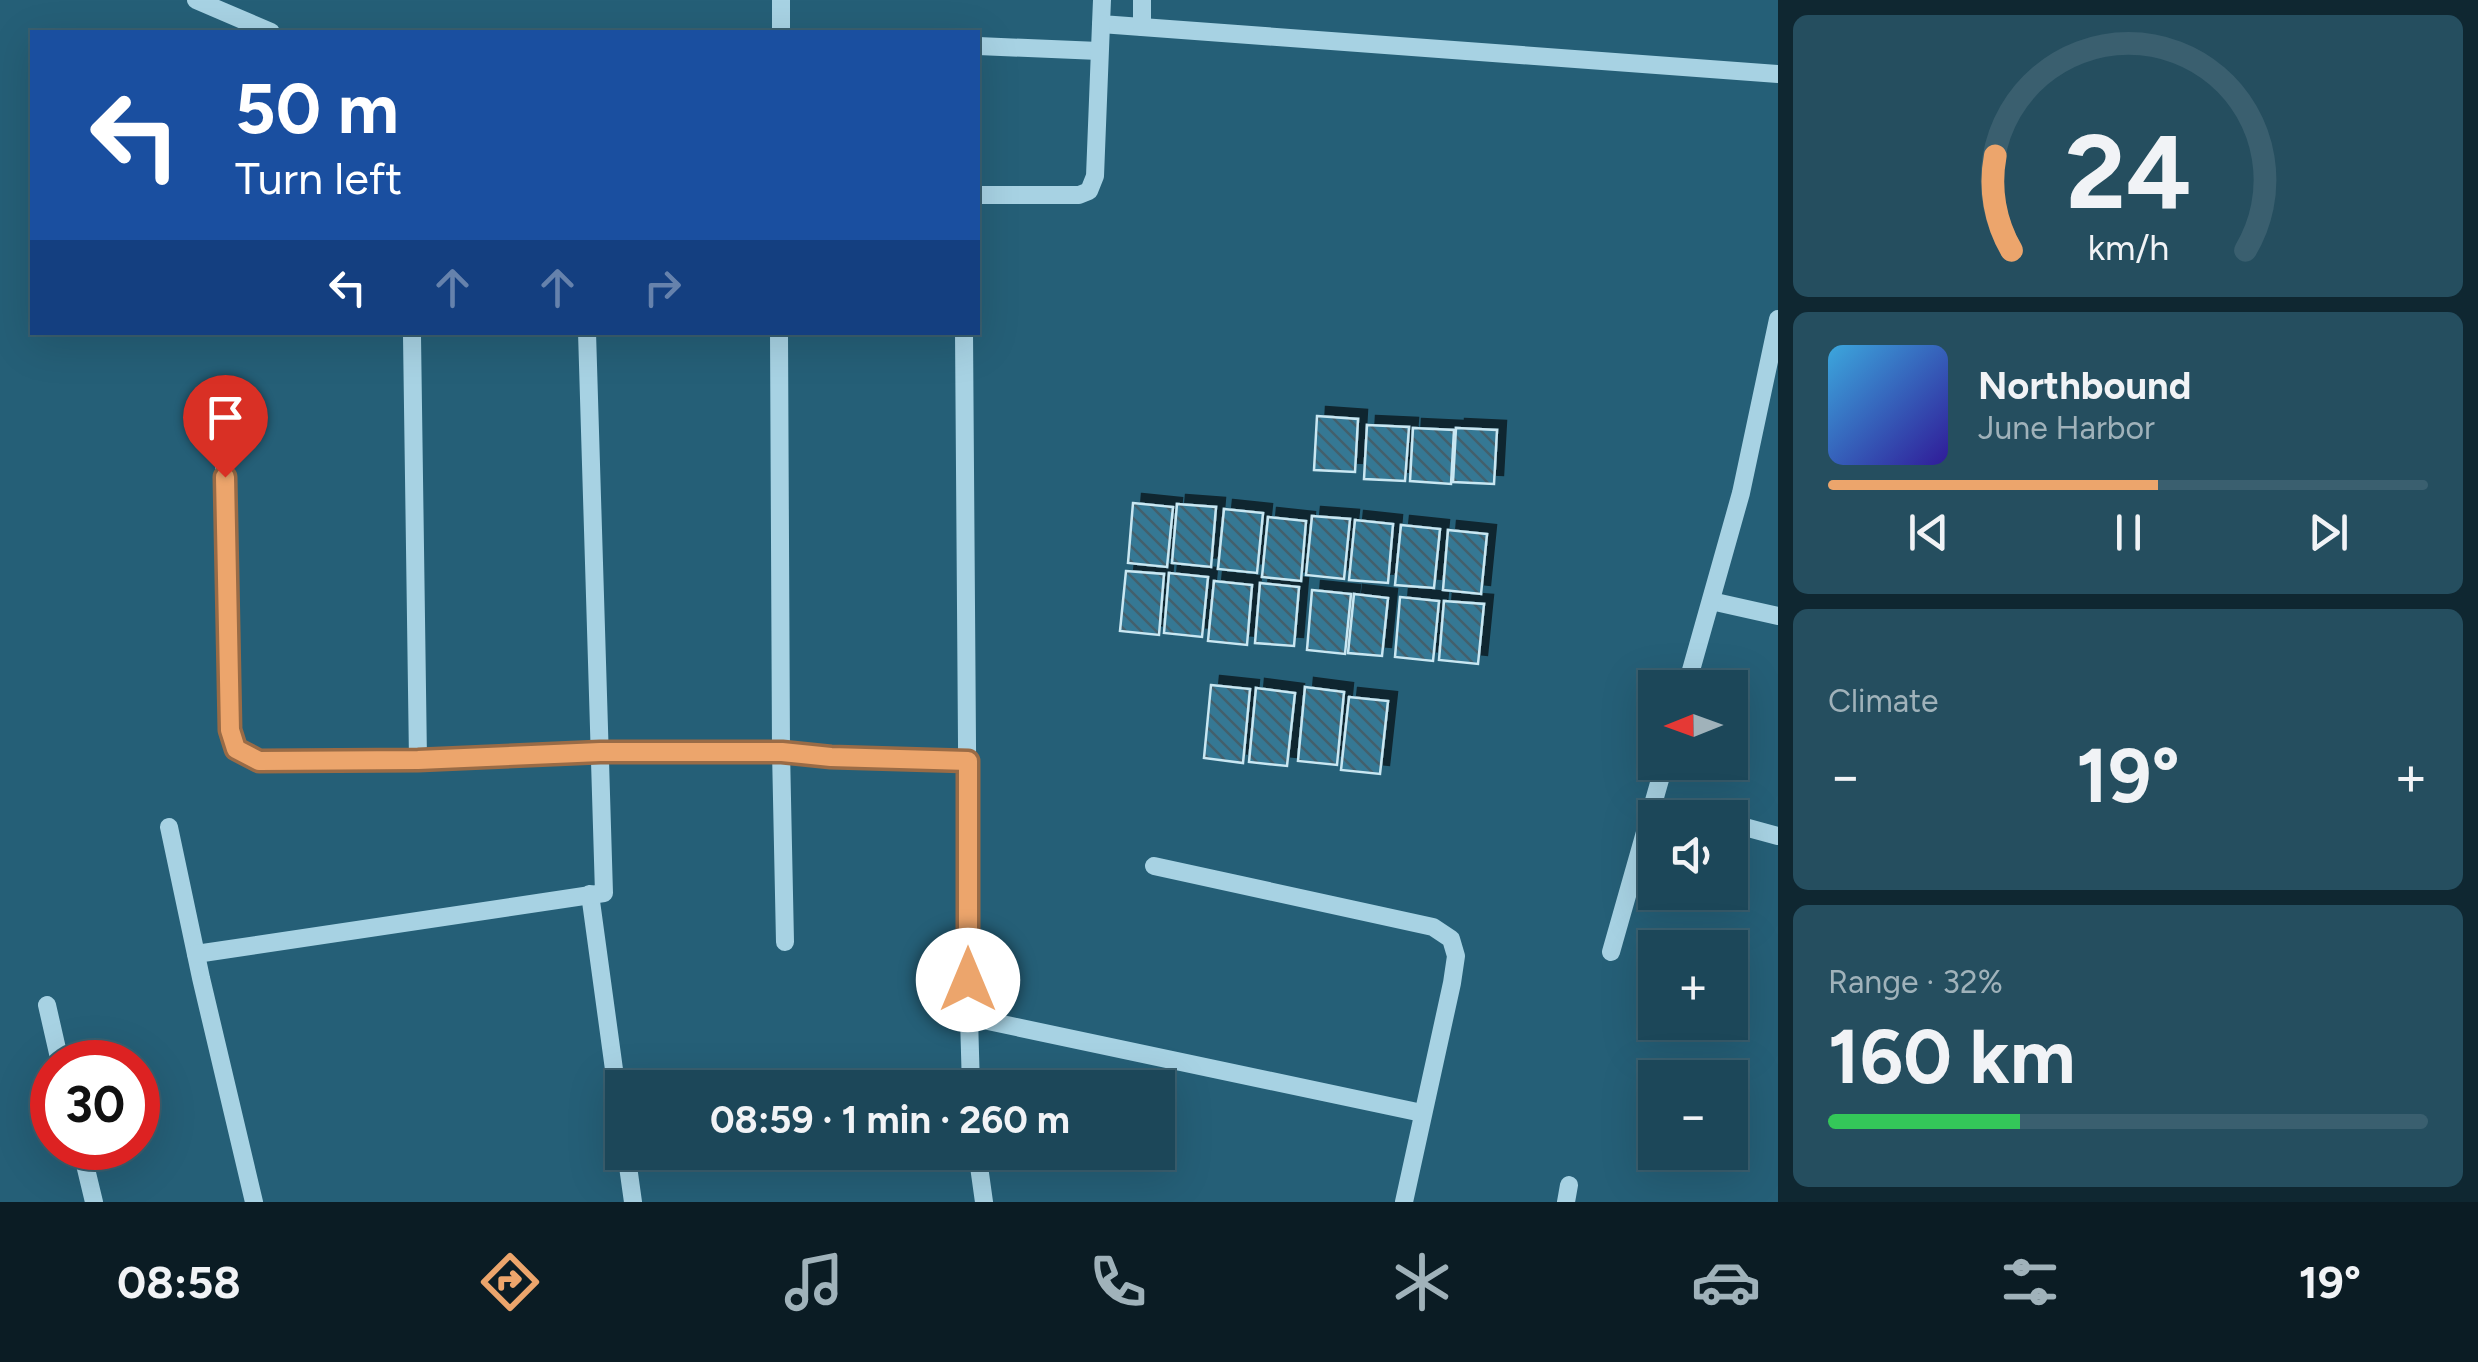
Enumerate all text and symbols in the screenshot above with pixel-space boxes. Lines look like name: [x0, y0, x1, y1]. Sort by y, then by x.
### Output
text: 50 m: [235, 66, 399, 151]
icon: left: [70, 70, 200, 200]
text: 24: [2065, 109, 2191, 234]
text: Turn left: [235, 151, 402, 205]
text: km/h: [2087, 226, 2169, 269]
icon: left: [320, 260, 375, 315]
icon: ahead: [425, 260, 480, 315]
icon: ahead: [530, 260, 585, 315]
icon: right: [635, 260, 690, 315]
text: Northbound: [1978, 363, 2191, 409]
pin: [183, 375, 268, 478]
icon: arrive: [198, 390, 253, 445]
text: June Harbor: [1978, 409, 2155, 447]
icon: previous: [1901, 505, 1956, 560]
icon: pause: [2101, 505, 2156, 560]
icon: next: [2301, 505, 2356, 560]
north arrow: [1638, 670, 1748, 780]
map controls: [1638, 670, 1748, 1170]
text: Climate: [1828, 682, 1939, 720]
text: 19°: [2076, 731, 2180, 821]
text: −: [1828, 743, 1862, 809]
text: +: [2394, 743, 2428, 809]
button: sound: [1638, 800, 1748, 910]
position arrow: [916, 928, 1020, 1032]
button: +: [1638, 930, 1748, 1040]
text: Range · 32%: [1828, 963, 2003, 1001]
text: 160 km: [1828, 1012, 2075, 1102]
speed limit sign: 30: [30, 1040, 160, 1170]
button: −: [1638, 1060, 1748, 1170]
text: 08:59 · 1 min · 260 m: [710, 1097, 1070, 1143]
icon: directions: [475, 1247, 545, 1317]
icon: music: [779, 1247, 849, 1317]
icon: phone: [1083, 1247, 1153, 1317]
icon: climate: [1387, 1247, 1457, 1317]
icon: car: [1691, 1247, 1761, 1317]
icon: filters: [1995, 1247, 2065, 1317]
text: 08:58: [117, 1255, 241, 1309]
text: 19°: [2299, 1255, 2361, 1309]

